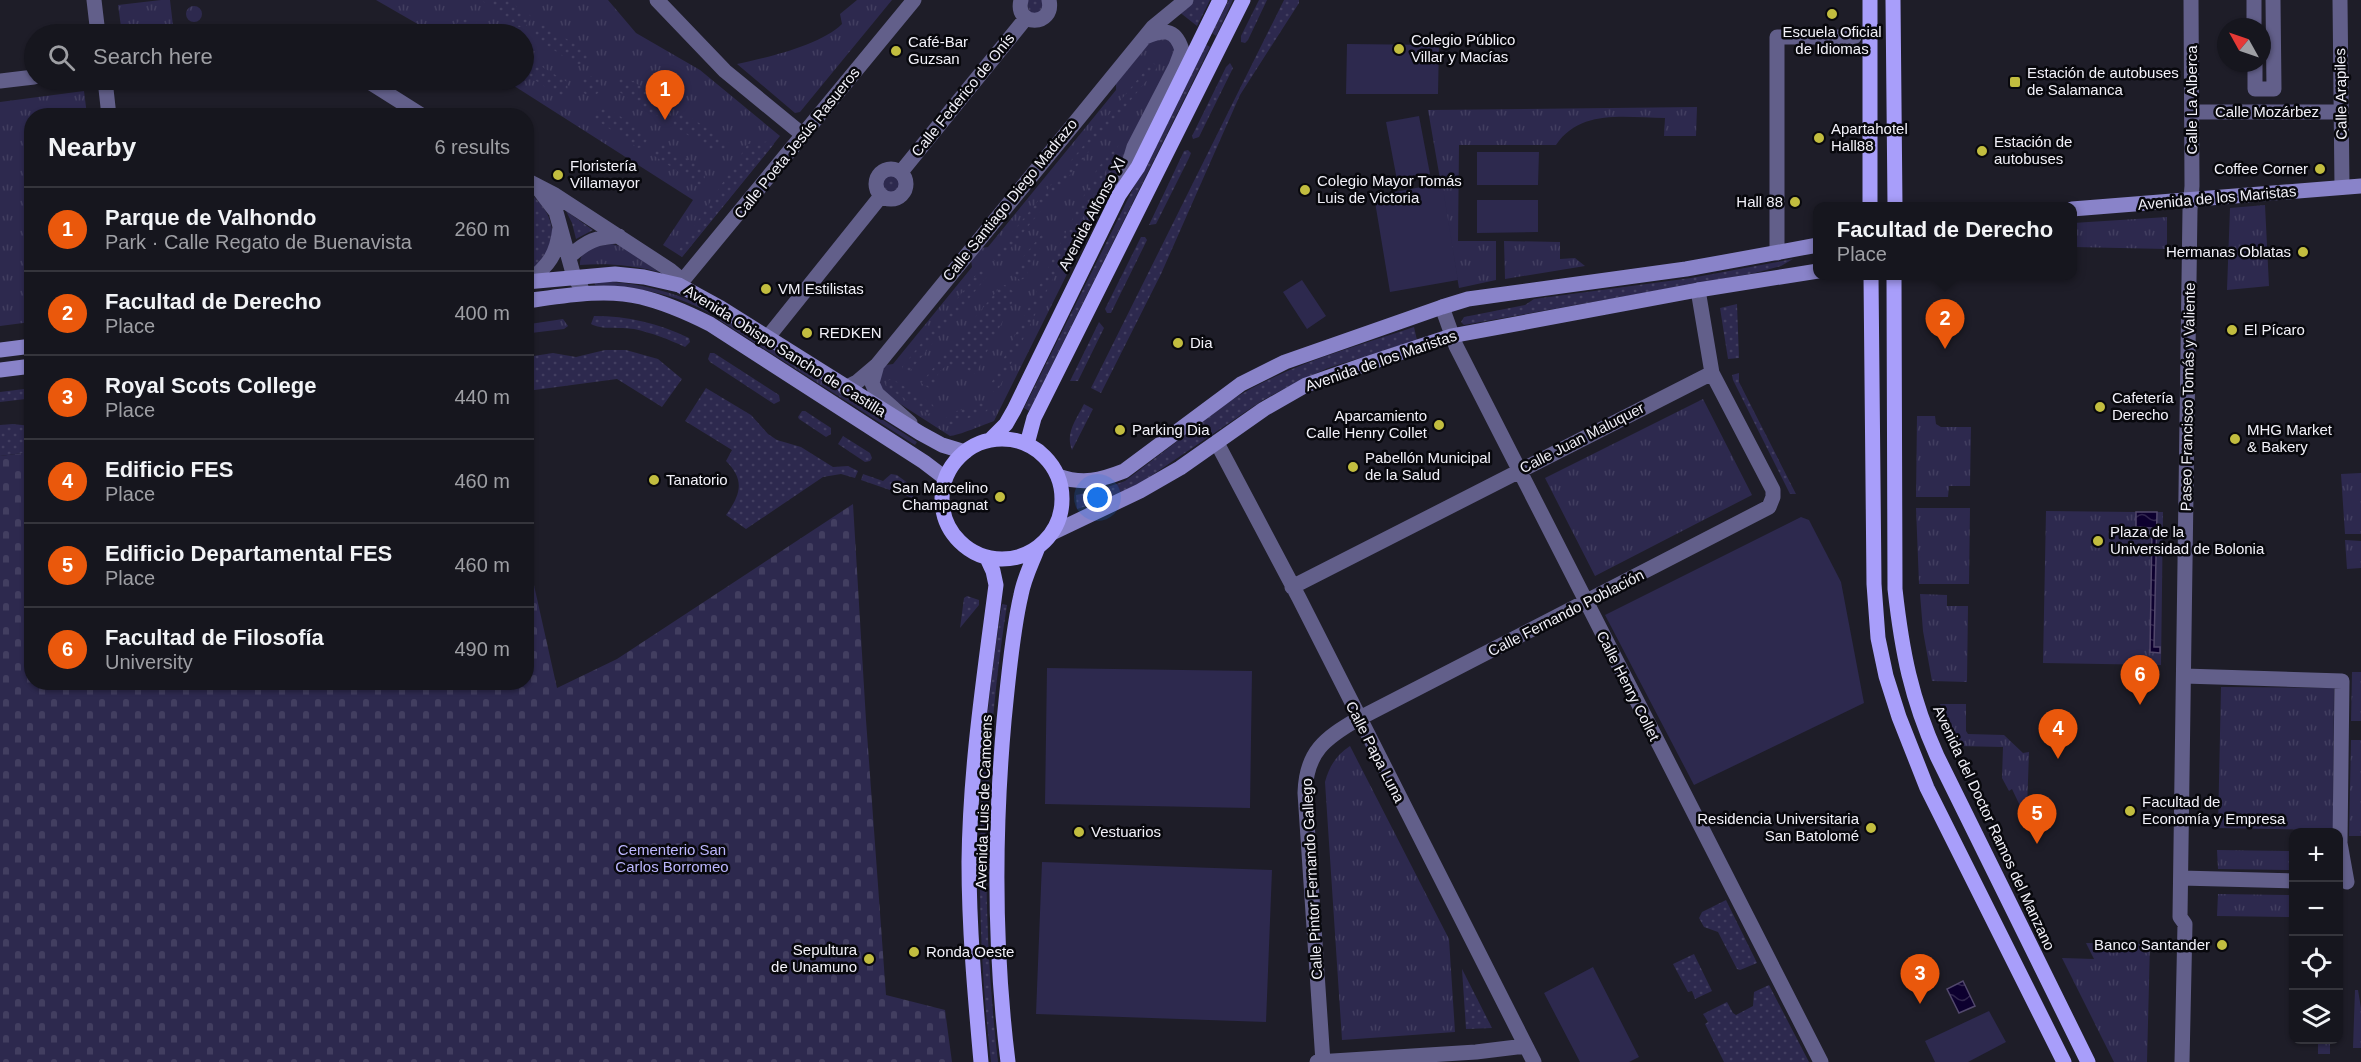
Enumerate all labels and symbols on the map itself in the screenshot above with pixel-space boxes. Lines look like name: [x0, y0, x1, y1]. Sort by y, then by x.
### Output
marker: Escuela Oficial de Idiomas: [1825, 7, 1839, 21]
north arrow: [2217, 18, 2271, 72]
place label: Escuela Oficial de Idiomas: [1782, 23, 1882, 57]
street label: Calle Federico de Onís: [908, 30, 1017, 160]
place label: Colegio Público Villar y Macías: [1411, 31, 1515, 65]
place label: Café-Bar Guzsan: [908, 33, 968, 67]
marker: Colegio Público Villar y Macías: [1392, 42, 1406, 56]
marker: Café-Bar Guzsan: [889, 44, 903, 58]
street label: Calle La Alberca: [2183, 45, 2200, 155]
street label: Calle Arapiles: [2331, 48, 2350, 140]
street label: Calle Poeta Jesús Rasueros: [730, 64, 863, 222]
place label: Estación de autobuses de Salamanca: [2027, 64, 2179, 98]
pin: 1: [646, 70, 684, 120]
marker: Estación de autobuses de Salamanca: [2008, 75, 2022, 89]
street label: Calle Mozárbez: [2215, 103, 2319, 120]
street label: Calle Santiago Diego Madrazo: [939, 115, 1080, 284]
place label: Apartahotel Hall88: [1831, 120, 1908, 154]
marker: Apartahotel Hall88: [1812, 131, 1826, 145]
place label: Estación de autobuses: [1994, 133, 2072, 167]
marker: Estación de autobuses: [1975, 144, 1989, 158]
street label: Avenida Alfonso XI: [1055, 154, 1129, 273]
place label: Floristería Villamayor: [570, 157, 640, 191]
place label: Coffee Corner: [2214, 160, 2308, 177]
marker: Coffee Corner: [2313, 162, 2327, 176]
marker: Floristería Villamayor: [551, 168, 565, 182]
place label: Colegio Mayor Tomás Luis de Victoria: [1317, 172, 1462, 206]
street label: Avenida de los Maristas: [2137, 182, 2297, 213]
marker: Colegio Mayor Tomás Luis de Victoria: [1298, 183, 1312, 197]
place label: Hall 88: [1736, 193, 1783, 210]
marker: Hall 88: [1788, 195, 1802, 209]
place label: Hermanas Oblatas: [2166, 243, 2291, 260]
marker: Hermanas Oblatas: [2296, 245, 2310, 259]
place label: VM Estilistas: [778, 280, 864, 297]
street label: Avenida Obispo Sancho de Castilla: [681, 281, 890, 420]
marker: VM Estilistas: [759, 282, 773, 296]
street label: Paseo Francisco Tomás y Valiente: [2177, 282, 2198, 511]
pin: 2: [1926, 300, 1964, 349]
place label: El Pícaro: [2244, 321, 2305, 338]
marker: El Pícaro: [2225, 323, 2239, 337]
place label: REDKEN: [819, 324, 882, 341]
marker: REDKEN: [800, 326, 814, 340]
street label: Avenida de los Maristas: [1303, 327, 1459, 394]
place label: Dia: [1190, 334, 1213, 351]
marker: Dia: [1171, 336, 1185, 350]
place label: Cafetería Derecho: [2112, 389, 2174, 423]
street label: Calle Juan Maluquer: [1517, 399, 1647, 476]
marker: Cafetería Derecho: [2093, 400, 2107, 414]
place label: Aparcamiento Calle Henry Collet: [1306, 407, 1428, 441]
marker: Aparcamiento Calle Henry Collet: [1432, 418, 1446, 432]
place label: Parking Dia: [1132, 421, 1210, 438]
place label: MHG Market & Bakery: [2247, 421, 2333, 455]
marker: Parking Dia: [1113, 423, 1127, 437]
marker: MHG Market & Bakery: [2228, 432, 2242, 446]
place label: Pabellón Municipal de la Salud: [1365, 449, 1491, 483]
marker: Pabellón Municipal de la Salud: [1346, 460, 1360, 474]
place label: Tanatorio: [666, 471, 728, 488]
marker: Tanatorio: [647, 473, 661, 487]
place label: San Marcelino Champagnat: [892, 479, 989, 513]
your location: [1083, 483, 1112, 512]
marker: San Marcelino Champagnat: [993, 490, 1007, 504]
place label: Plaza de la Universidad de Bolonia: [2110, 523, 2265, 557]
marker: Plaza de la Universidad de Bolonia: [2091, 534, 2105, 548]
street label: Calle Fernando Población: [1485, 566, 1647, 659]
street label: Calle Henry Collet: [1593, 628, 1664, 744]
pin: 6: [2120, 656, 2160, 705]
street label: Calle Papa Luna: [1343, 698, 1408, 806]
street label: Avenida del Doctor Ramos del Manzano: [1930, 703, 2059, 953]
pin: 4: [2038, 710, 2078, 759]
street label: Avenida Luis de Camoens: [972, 714, 995, 890]
street label: Calle Pintor Fernando Gallego: [1298, 778, 1325, 980]
place label: Facultad de Economía y Empresa: [2142, 793, 2286, 827]
pin: 5: [2018, 794, 2056, 844]
marker: Facultad de Economía y Empresa: [2123, 804, 2137, 818]
place label: Residencia Universitaria San Batolomé: [1697, 810, 1860, 844]
marker: Residencia Universitaria San Batolomé: [1864, 821, 1878, 835]
place label: Vestuarios: [1091, 823, 1161, 840]
marker: Vestuarios: [1072, 825, 1086, 839]
park label: Cementerio San Carlos Borromeo: [615, 841, 729, 875]
place label: Banco Santander: [2094, 936, 2210, 953]
marker: Banco Santander: [2215, 938, 2229, 952]
place label: Sepultura de Unamuno: [771, 941, 858, 975]
place label: Ronda Oeste: [926, 943, 1014, 960]
marker: Ronda Oeste: [907, 945, 921, 959]
marker: Sepultura de Unamuno: [862, 952, 876, 966]
pin: 3: [1900, 954, 1940, 1004]

